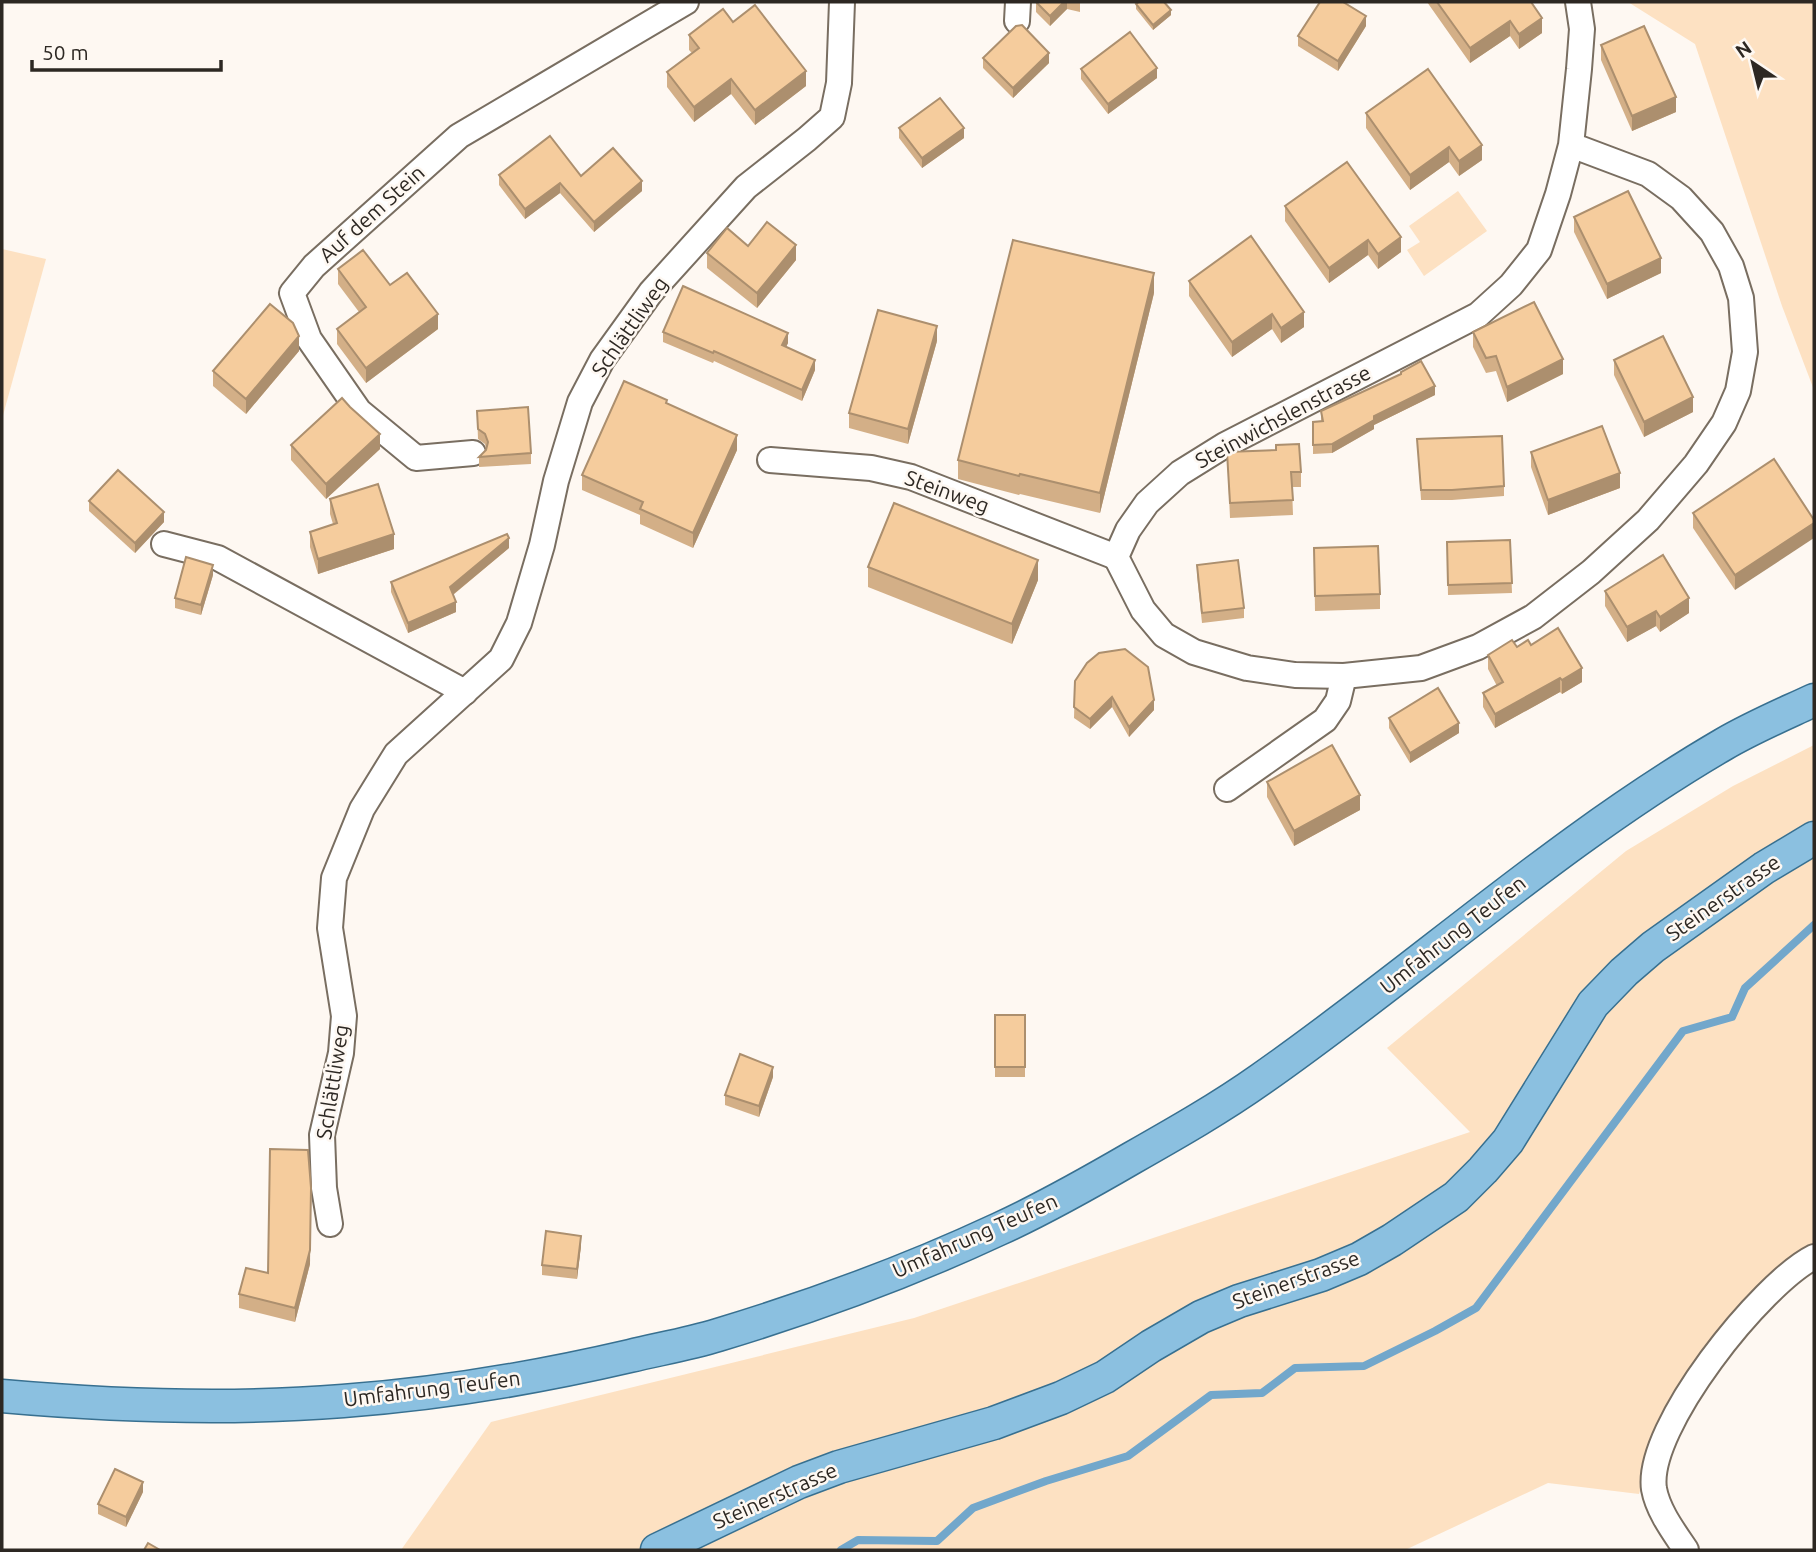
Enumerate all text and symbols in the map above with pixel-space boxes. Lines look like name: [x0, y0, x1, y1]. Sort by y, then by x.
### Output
scale bar: [32, 28, 220, 72]
north arrow: [1718, 28, 1788, 98]
text: N: [1731, 36, 1755, 62]
text: 50 m: [42, 40, 89, 64]
street label: Auf dem Stein: [314, 160, 429, 267]
street label: Schlättliweg: [586, 272, 672, 381]
street label: Steinwichslenstrasse: [1191, 360, 1374, 473]
street label: Steinweg: [902, 465, 993, 517]
street label: Steinerstrasse: [1661, 849, 1784, 945]
street label: Umfahrung Teufen: [1375, 870, 1530, 998]
street label: Schlättliweg: [311, 1023, 353, 1141]
street label: Umfahrung Teufen: [888, 1188, 1061, 1282]
street label: Steinerstrasse: [1229, 1245, 1362, 1313]
street label: Umfahrung Teufen: [342, 1365, 522, 1411]
street label: Steinerstrasse: [709, 1457, 840, 1533]

